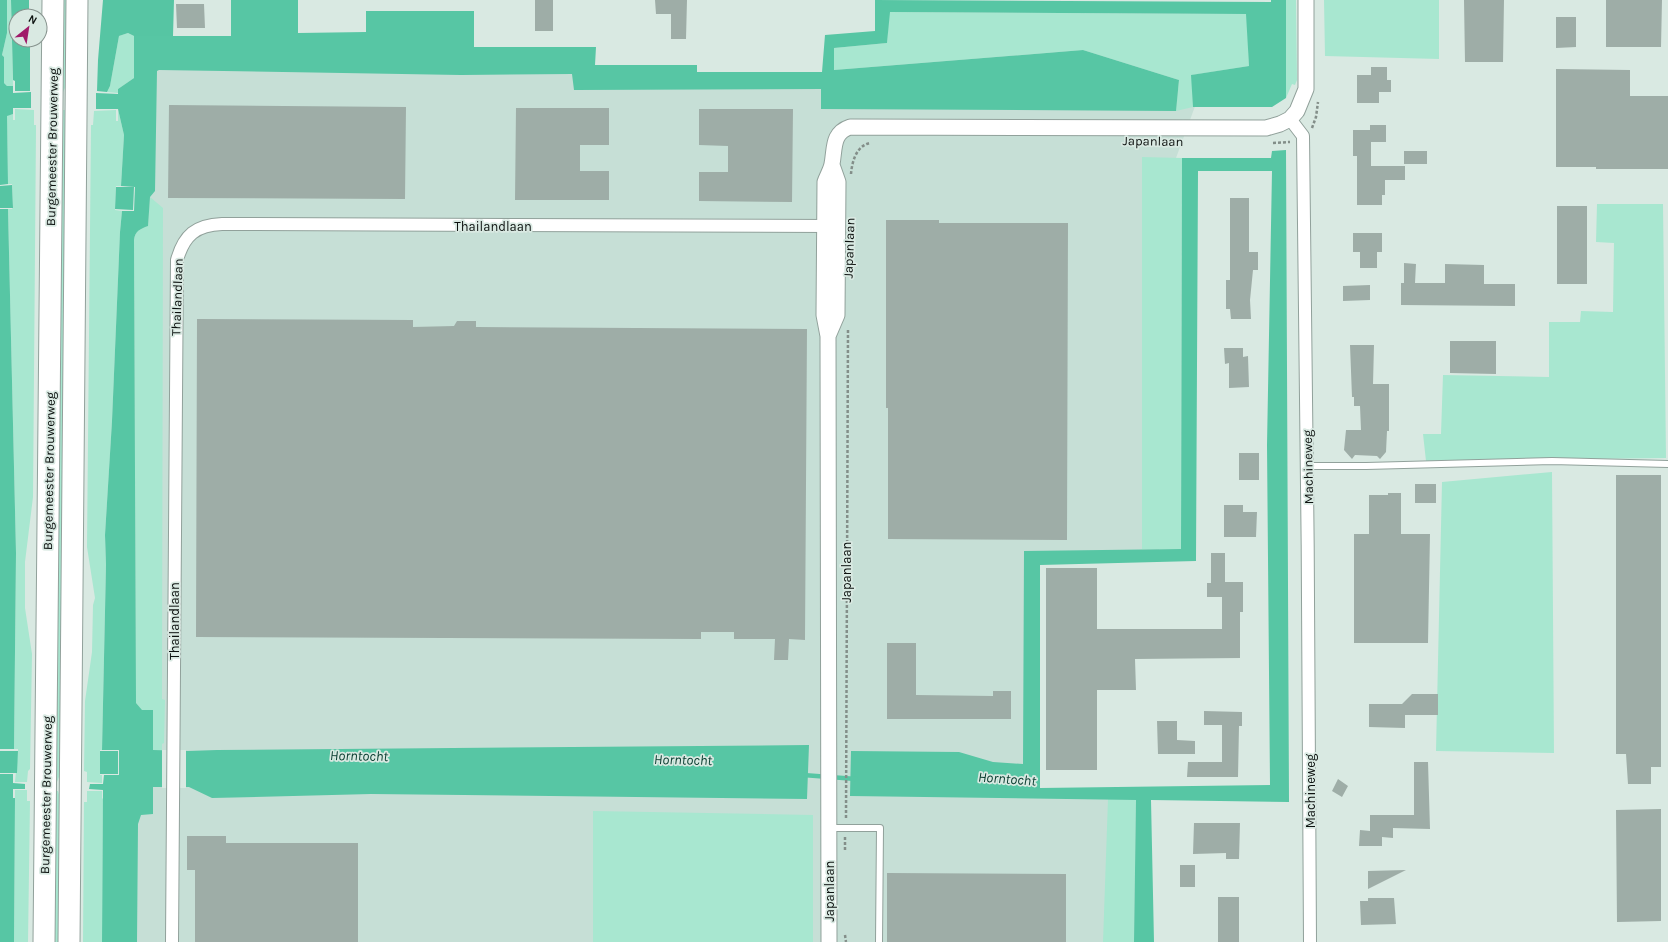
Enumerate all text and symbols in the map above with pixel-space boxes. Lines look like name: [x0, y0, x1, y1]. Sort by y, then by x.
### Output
north arrow: [8, 8, 48, 48]
text: N: [26, 12, 39, 27]
street label: Burgemeester Brouwerweg: [43, 67, 61, 226]
street label: Japanlaan: [1122, 133, 1184, 149]
street label: Japanlaan: [840, 217, 858, 279]
street label: Thailandlaan: [454, 219, 532, 234]
street label: Thailandlaan: [168, 258, 186, 336]
street label: Burgemeester Brouwerweg: [40, 391, 58, 550]
street label: Machineweg: [1300, 429, 1316, 504]
street label: Japanlaan: [839, 542, 854, 602]
street label: Thailandlaan: [167, 582, 182, 660]
street label: Burgemeester Brouwerweg: [37, 715, 55, 874]
water label: Horntocht: [330, 747, 388, 765]
water label: Horntocht: [654, 751, 712, 769]
street label: Machineweg: [1303, 753, 1318, 828]
water label: Horntocht: [977, 768, 1037, 790]
street label: Japanlaan: [822, 861, 837, 921]

